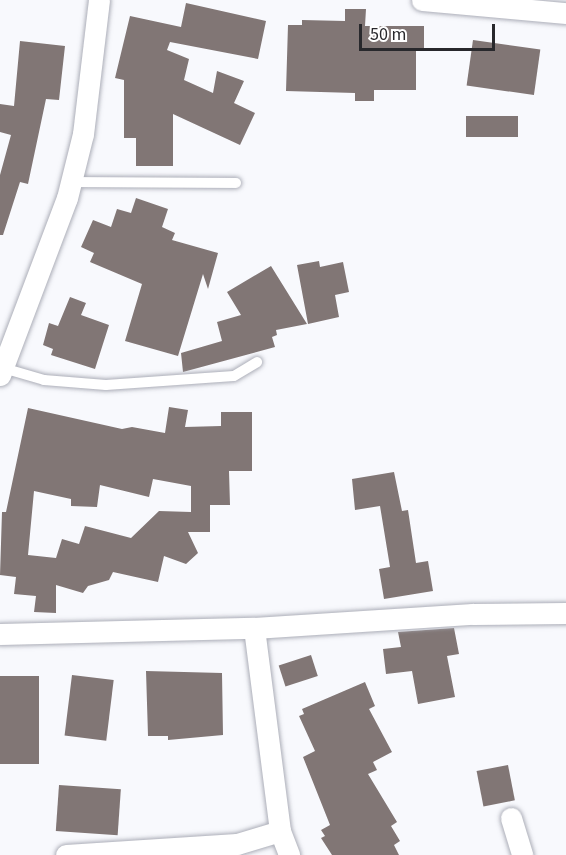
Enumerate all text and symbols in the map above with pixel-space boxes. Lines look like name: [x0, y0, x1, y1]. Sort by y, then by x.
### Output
scale bar: [362, 12, 498, 50]
text: 50 m: [370, 22, 406, 47]

